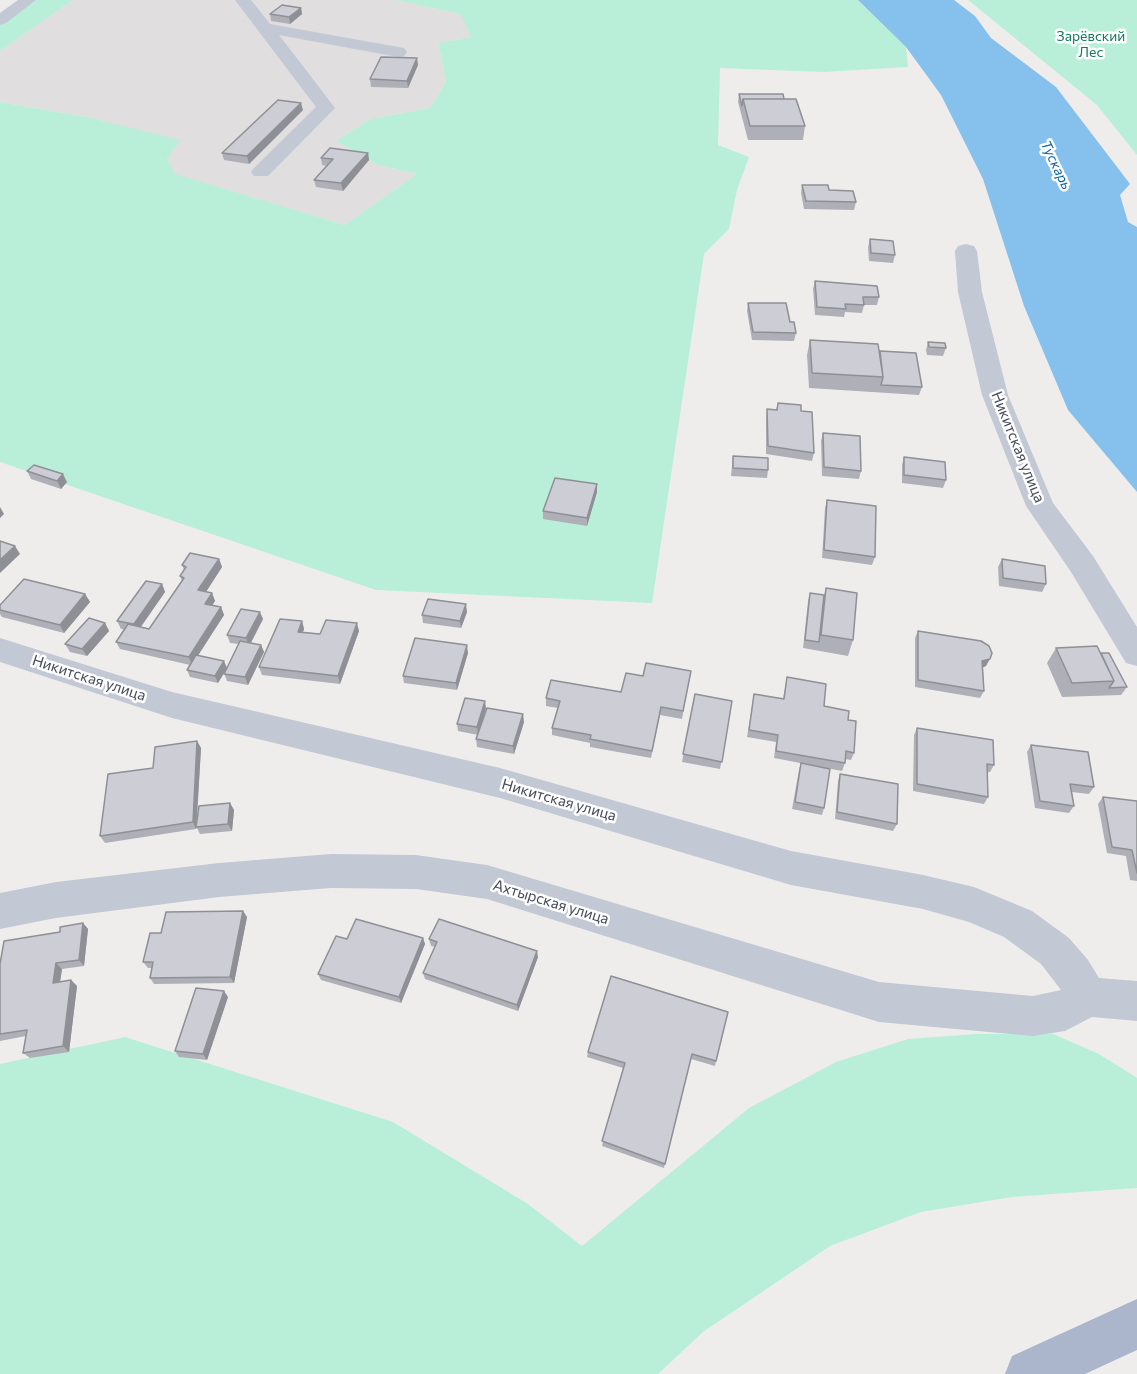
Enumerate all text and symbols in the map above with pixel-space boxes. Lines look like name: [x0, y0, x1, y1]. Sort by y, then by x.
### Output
park label: Зарёвский Лес: [1057, 28, 1125, 60]
water label: Тускарь: [1037, 138, 1075, 192]
street label: Никитская улица: [987, 389, 1049, 505]
street label: Никитская улица: [30, 651, 148, 705]
street label: Никитская улица: [500, 775, 618, 825]
street label: Ахтырская улица: [491, 876, 611, 928]

